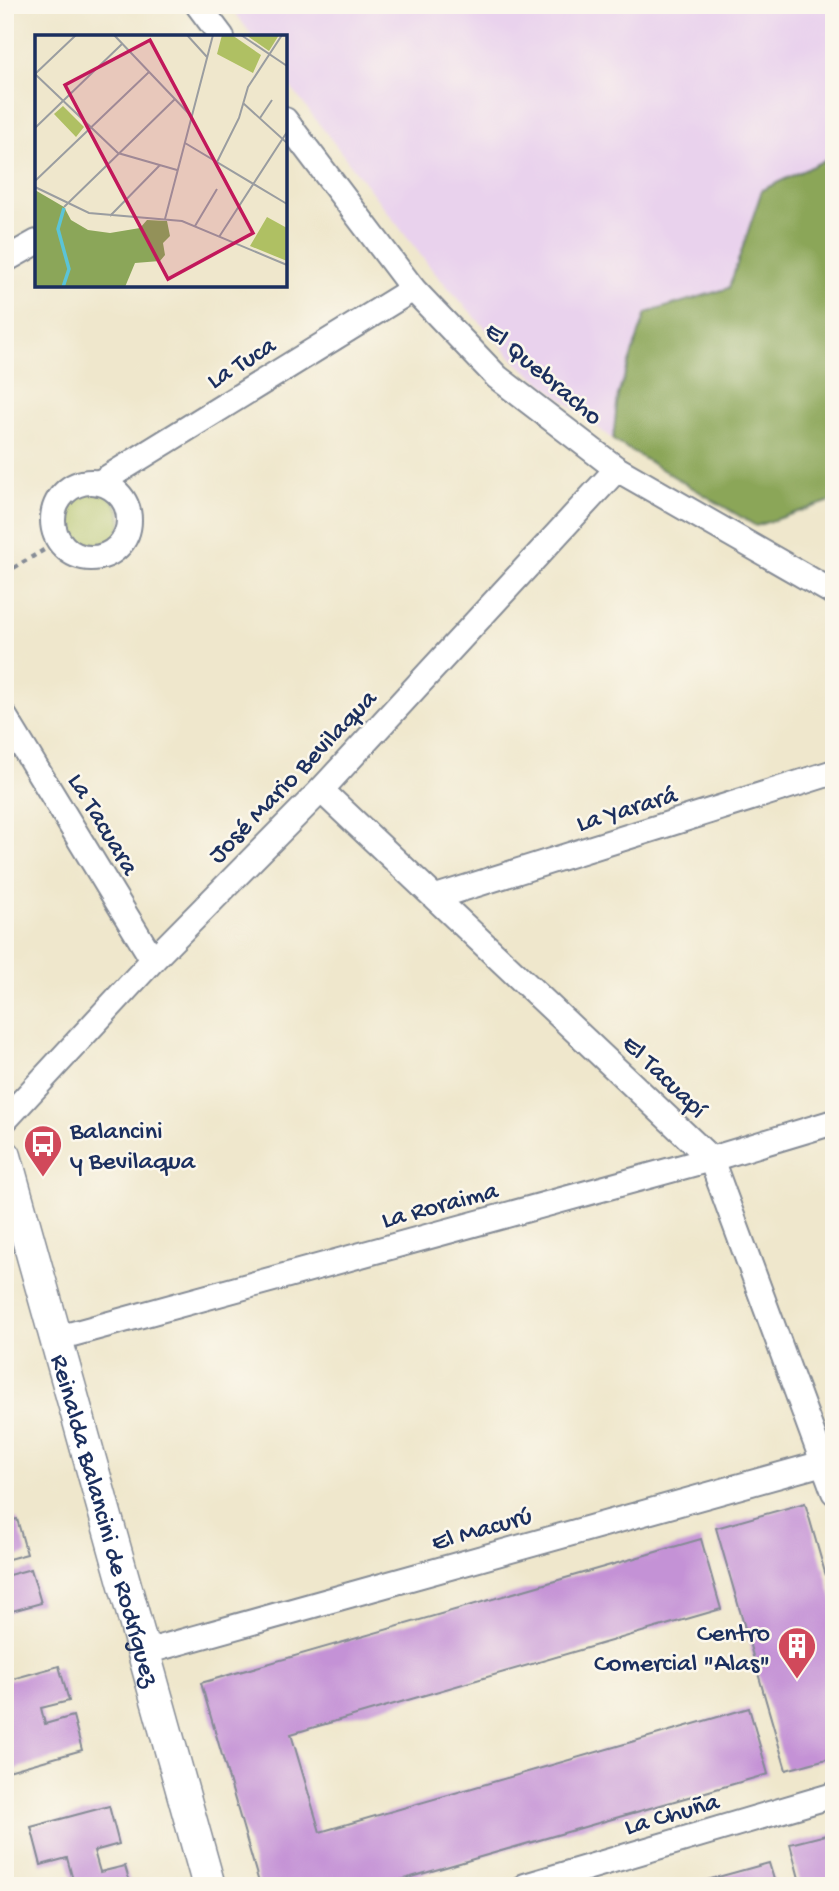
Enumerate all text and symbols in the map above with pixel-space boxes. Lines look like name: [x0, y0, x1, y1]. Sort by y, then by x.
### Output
inset map: [35, 35, 287, 287]
street label: El Quebracho: [477, 317, 608, 434]
street label: La Tuca: [202, 331, 284, 398]
street label: José Mario Bevilaqua: [203, 684, 386, 871]
street label: La Tacuara: [59, 769, 145, 883]
street label: La Yarará: [573, 781, 683, 841]
street label: El Tacuapí: [614, 1030, 713, 1127]
place label: Balancini y Bevilaqua: [69, 1118, 197, 1179]
bus stop icon: Balancini y Bevilaqua: [22, 1123, 64, 1178]
street label: La Roraima: [378, 1177, 503, 1238]
street label: Reinalda Balancini de Rodríguez: [41, 1351, 164, 1693]
street label: El Macurú: [428, 1502, 536, 1560]
place label: Centro Comercial "Alas": [594, 1620, 770, 1681]
building icon: Centro Comercial "Alas": [776, 1625, 818, 1680]
street label: La Chuña: [621, 1788, 725, 1845]

